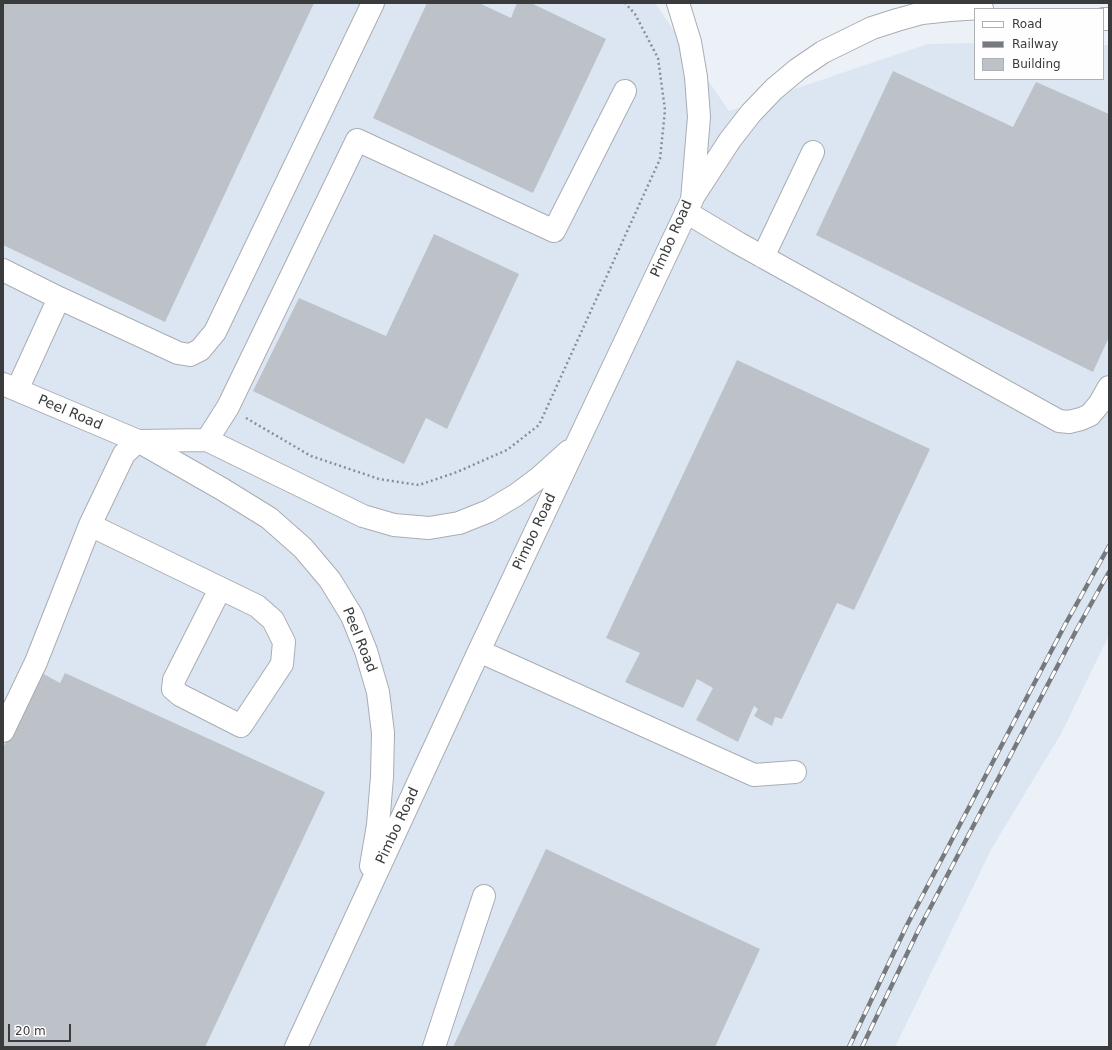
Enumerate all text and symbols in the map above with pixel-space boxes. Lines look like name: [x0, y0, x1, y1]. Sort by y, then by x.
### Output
legend: [974, 8, 1104, 80]
text: Road: [1012, 17, 1042, 31]
text: Railway: [1012, 37, 1058, 51]
text: Building: [1012, 57, 1061, 71]
street label: Pimbo Road: [648, 198, 696, 280]
street label: Peel Road: [35, 392, 105, 434]
street label: Pimbo Road: [510, 491, 560, 573]
street label: Peel Road: [338, 605, 380, 675]
street label: Pimbo Road: [373, 785, 423, 867]
scale bar: [10, 1016, 73, 1042]
text: 20 m: [15, 1024, 46, 1038]

